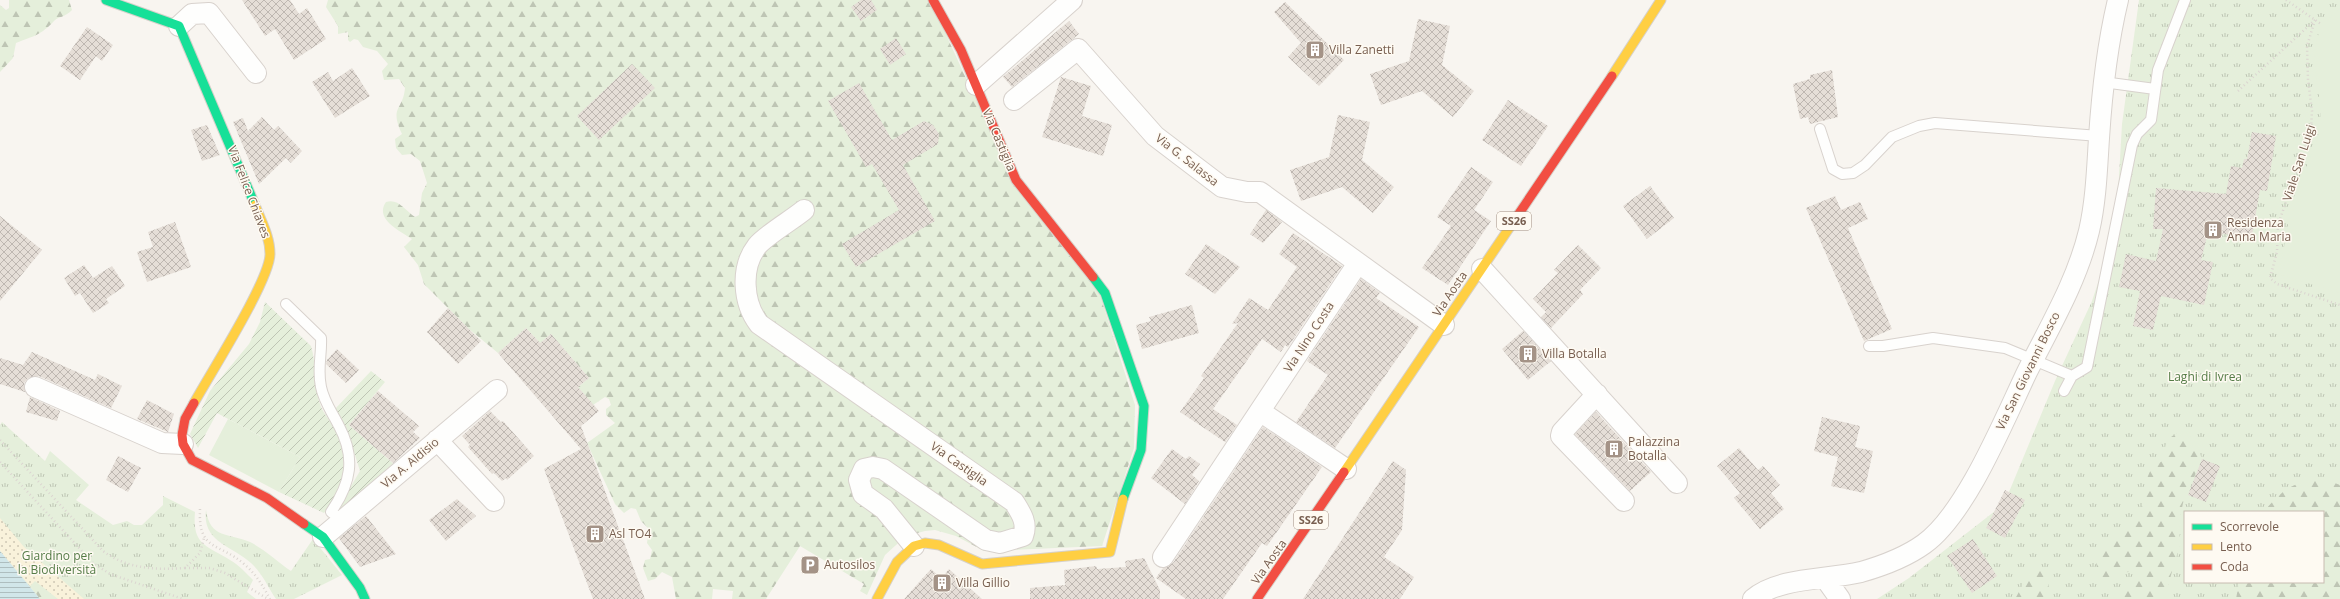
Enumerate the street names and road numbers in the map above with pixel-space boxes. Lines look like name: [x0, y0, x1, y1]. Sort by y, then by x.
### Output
street label: Via Castiglia: [979, 106, 1020, 174]
street label: Viale San Luigi: [2278, 122, 2319, 203]
street label: Via G. Salassa: [1152, 130, 1222, 190]
street label: Via Felice Chiaves: [224, 143, 275, 241]
road number: SS26: [1497, 212, 1531, 230]
street label: Via Aosta: [1428, 268, 1471, 320]
street label: Via Nino Costa: [1279, 298, 1338, 375]
street label: Via San Giovanni Bosco: [1991, 309, 2064, 433]
street label: Via A. Aldisio: [377, 433, 442, 492]
street label: Via Castiglia: [927, 438, 991, 490]
road number: SS26: [1294, 511, 1328, 529]
street label: Via Aosta: [1247, 536, 1290, 588]

